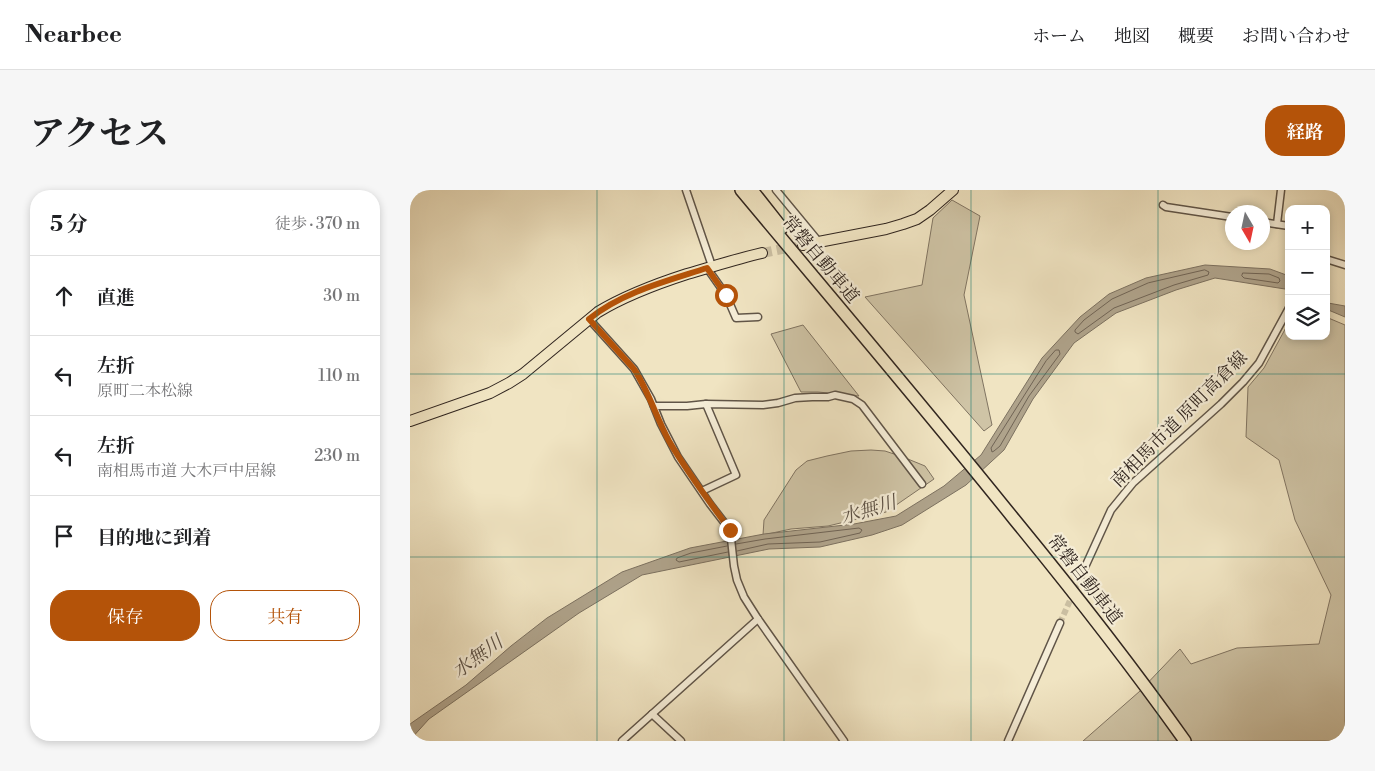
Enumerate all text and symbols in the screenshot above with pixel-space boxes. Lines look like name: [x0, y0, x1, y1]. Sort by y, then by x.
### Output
text: Nearbee: [25, 20, 122, 50]
text: ホーム: [1032, 25, 1086, 48]
text: 地図: [1114, 25, 1150, 48]
text: 概要: [1178, 25, 1214, 48]
text: お問い合わせ: [1242, 25, 1350, 48]
button: 経路: [1265, 105, 1345, 156]
text: アクセス: [30, 113, 169, 156]
north arrow: [1225, 205, 1270, 250]
map controls: [1285, 205, 1330, 340]
button: +: [1285, 205, 1330, 250]
street label: 常磐自動車道: [777, 211, 864, 308]
text: 5 分: [50, 212, 87, 238]
text: 徒歩 · 370 m: [275, 214, 360, 234]
button: −: [1285, 250, 1330, 295]
icon: ahead: [50, 282, 78, 310]
route start: [715, 284, 738, 307]
text: 直進: [97, 286, 135, 310]
text: 30 m: [323, 286, 360, 306]
button: layers: [1285, 295, 1330, 340]
street label: 南相馬市道 原町高倉線: [1106, 346, 1252, 492]
text: 左折: [97, 354, 135, 378]
icon: left: [50, 362, 78, 390]
text: 110 m: [318, 366, 360, 386]
text: 原町二本松線: [97, 381, 193, 401]
text: 左折: [97, 434, 135, 458]
icon: left: [50, 442, 78, 470]
text: 230 m: [314, 446, 360, 466]
text: 南相馬市道 大木戸中居線: [97, 461, 276, 481]
water label: 水無川: [838, 490, 901, 530]
route end: [719, 519, 742, 542]
icon: arrive: [50, 522, 78, 550]
text: 目的地に到着: [97, 526, 211, 550]
street label: 常磐自動車道: [1042, 530, 1127, 629]
button: 保存: [50, 590, 200, 641]
button: 共有: [210, 590, 360, 641]
water label: 水無川: [447, 629, 509, 683]

